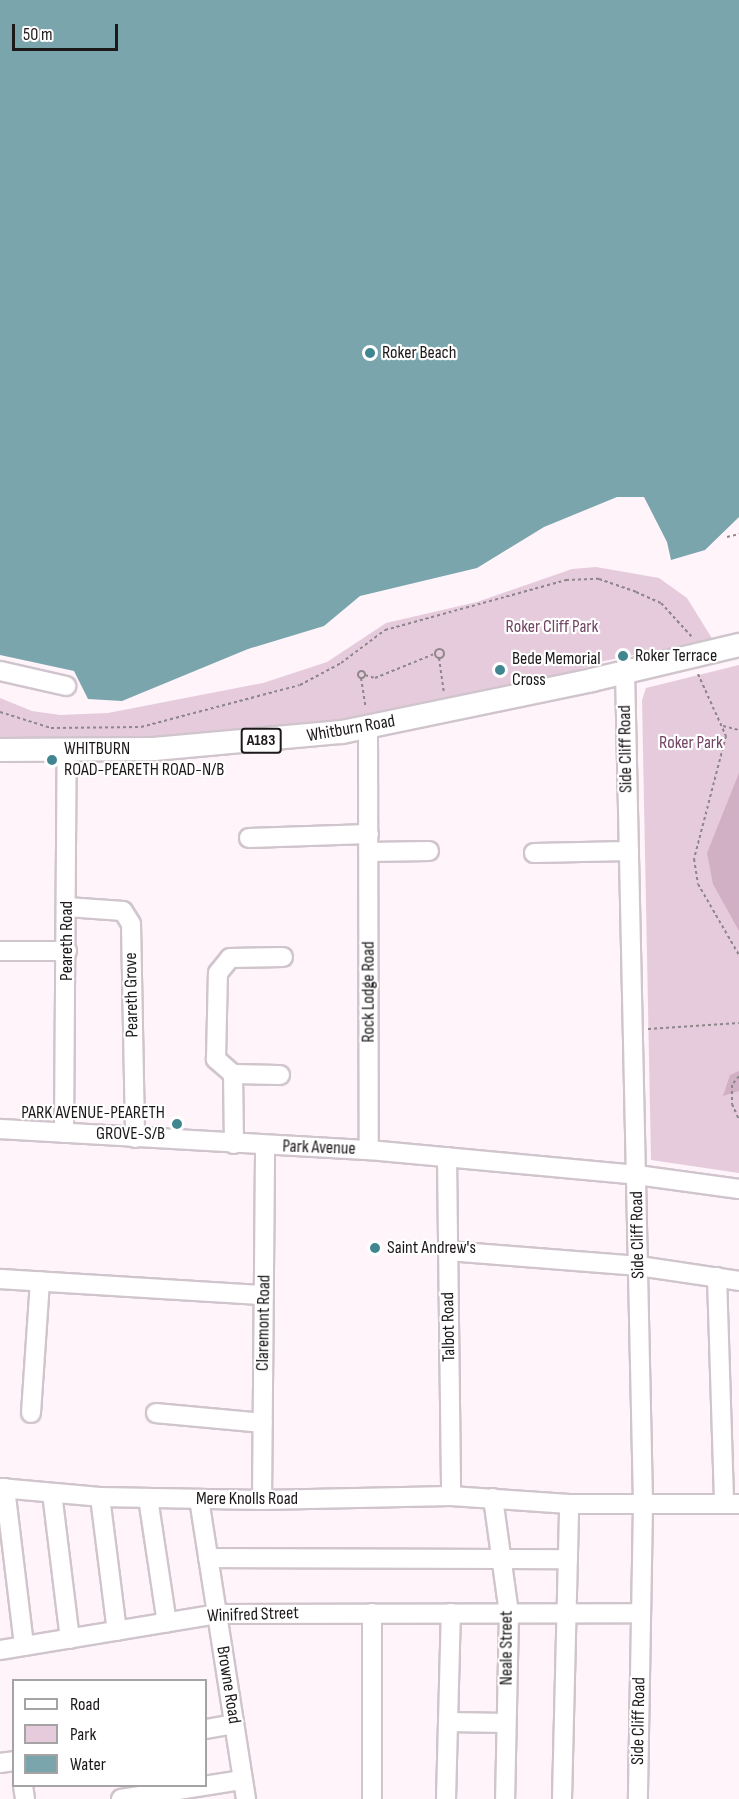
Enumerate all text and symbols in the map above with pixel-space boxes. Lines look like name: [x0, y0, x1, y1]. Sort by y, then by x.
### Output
scale bar: [15, 12, 122, 50]
text: 50 m: [23, 24, 53, 45]
place label: Roker Beach: [382, 342, 457, 364]
marker: Roker Beach: [363, 346, 377, 360]
park label: Roker Cliff Park: [506, 616, 598, 638]
place label: Roker Terrace: [635, 645, 717, 667]
place label: Bede Memorial Cross: [512, 649, 601, 692]
marker: Roker Terrace: [616, 649, 630, 663]
marker: Bede Memorial Cross: [493, 663, 507, 677]
street label: Side Cliff Road: [614, 705, 638, 793]
street label: Whitburn Road: [305, 711, 397, 747]
road number: A183: [240, 728, 282, 754]
park label: Roker Park: [659, 732, 723, 754]
place label: WHITBURN ROAD-PEARETH ROAD-N/B: [64, 739, 224, 782]
marker: WHITBURN ROAD-PEARETH ROAD-N/B: [45, 753, 59, 767]
street label: Peareth Road: [56, 901, 78, 981]
street label: Rock Lodge Road: [358, 941, 380, 1043]
street label: Peareth Grove: [120, 952, 144, 1038]
place label: PARK AVENUE-PEARETH GROVE-S/B: [21, 1103, 165, 1146]
marker: PARK AVENUE-PEARETH GROVE-S/B: [170, 1117, 184, 1131]
street label: Park Avenue: [282, 1136, 356, 1160]
street label: Side Cliff Road: [626, 1191, 650, 1279]
place label: Saint Andrew's: [387, 1237, 476, 1259]
marker: Saint Andrew's: [368, 1241, 382, 1255]
street label: Claremont Road: [252, 1275, 276, 1371]
street label: Talbot Road: [438, 1292, 460, 1362]
street label: Mere Knolls Road: [196, 1488, 298, 1510]
street label: Winifred Street: [207, 1603, 299, 1627]
street label: Neale Street: [496, 1611, 518, 1685]
street label: Browne Road: [211, 1645, 245, 1725]
street label: Side Cliff Road: [627, 1677, 651, 1765]
legend: [12, 1679, 207, 1787]
text: Road: [70, 1694, 100, 1715]
text: Park: [70, 1724, 96, 1745]
text: Water: [70, 1754, 106, 1775]

